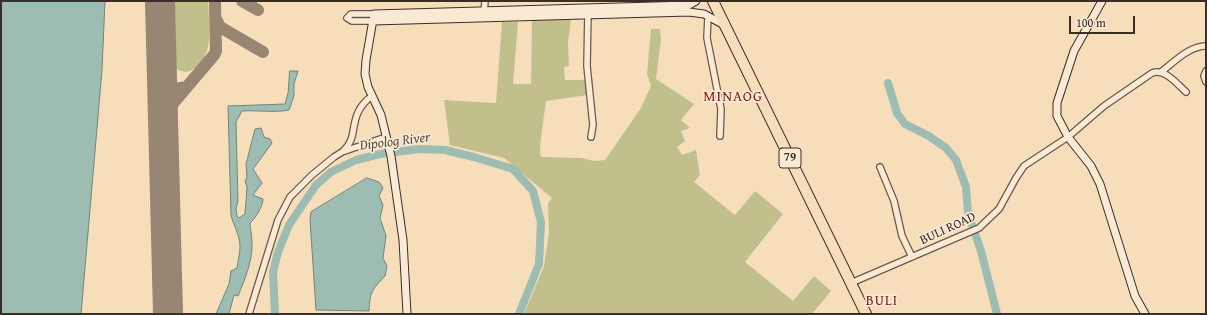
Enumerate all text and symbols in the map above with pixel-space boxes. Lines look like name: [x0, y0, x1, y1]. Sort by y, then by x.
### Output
scale bar: [1071, 8, 1137, 34]
text: 100 m: [1076, 14, 1106, 31]
district label: MINAOG: [703, 88, 763, 106]
water label: Dipolog River: [359, 129, 431, 155]
road number: 79: [779, 148, 801, 168]
street label: BULI ROAD: [918, 209, 978, 249]
district label: BULI: [866, 293, 898, 309]

